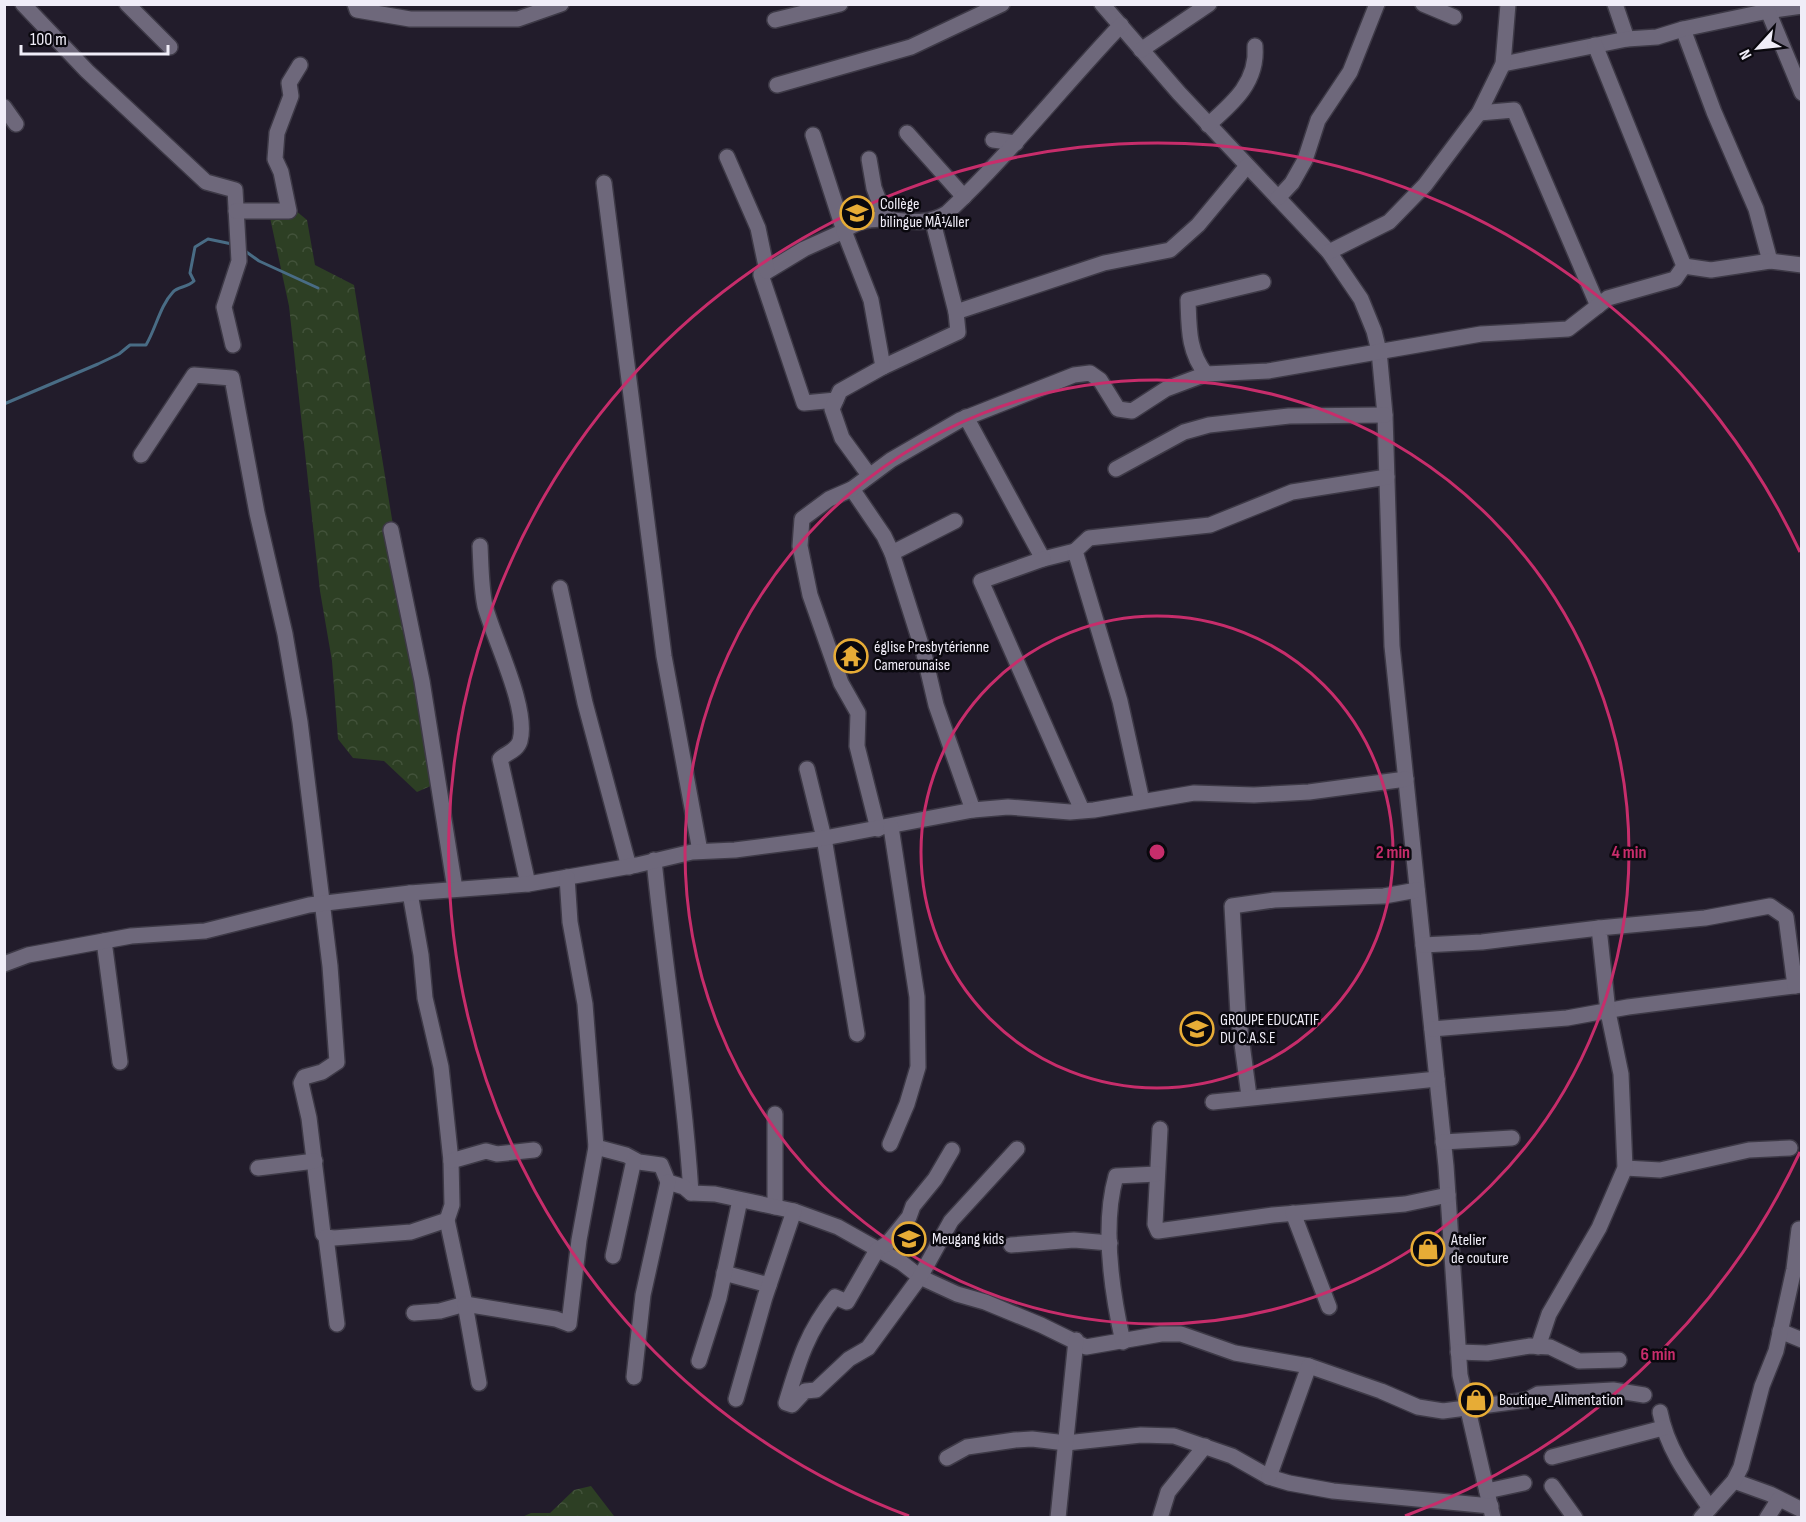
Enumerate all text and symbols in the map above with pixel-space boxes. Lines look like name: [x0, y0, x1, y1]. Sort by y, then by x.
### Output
scale bar: [21, 18, 168, 56]
north arrow: [1728, 18, 1788, 78]
text: 100 m: [30, 29, 67, 50]
text: N: [1736, 46, 1756, 62]
school or university icon: Collège bilingue MÃ¼ller: [839, 195, 875, 231]
place label: Collège bilingue MÃ¼ller: [880, 195, 970, 232]
temple icon: église Presbytérienne Camerounaise: [833, 638, 869, 674]
place label: église Presbytérienne Camerounaise: [874, 638, 989, 675]
centre of rings: [1147, 842, 1167, 862]
text: 2 min: [1376, 842, 1410, 863]
text: 4 min: [1612, 842, 1646, 863]
school or university icon: GROUPE EDUCATIF DU C.A.S.E: [1179, 1011, 1215, 1047]
place label: GROUPE EDUCATIF DU C.A.S.E: [1220, 1011, 1319, 1048]
school or university icon: Meugang kids: [891, 1221, 927, 1257]
place label: Meugang kids: [932, 1230, 1004, 1249]
shop icon: Atelier de couture: [1410, 1231, 1446, 1267]
place label: Atelier de couture: [1450, 1231, 1509, 1268]
text: 6 min: [1641, 1344, 1675, 1365]
shop icon: Boutique_Alimentation: [1458, 1382, 1494, 1418]
place label: Boutique_Alimentation: [1499, 1391, 1623, 1410]

